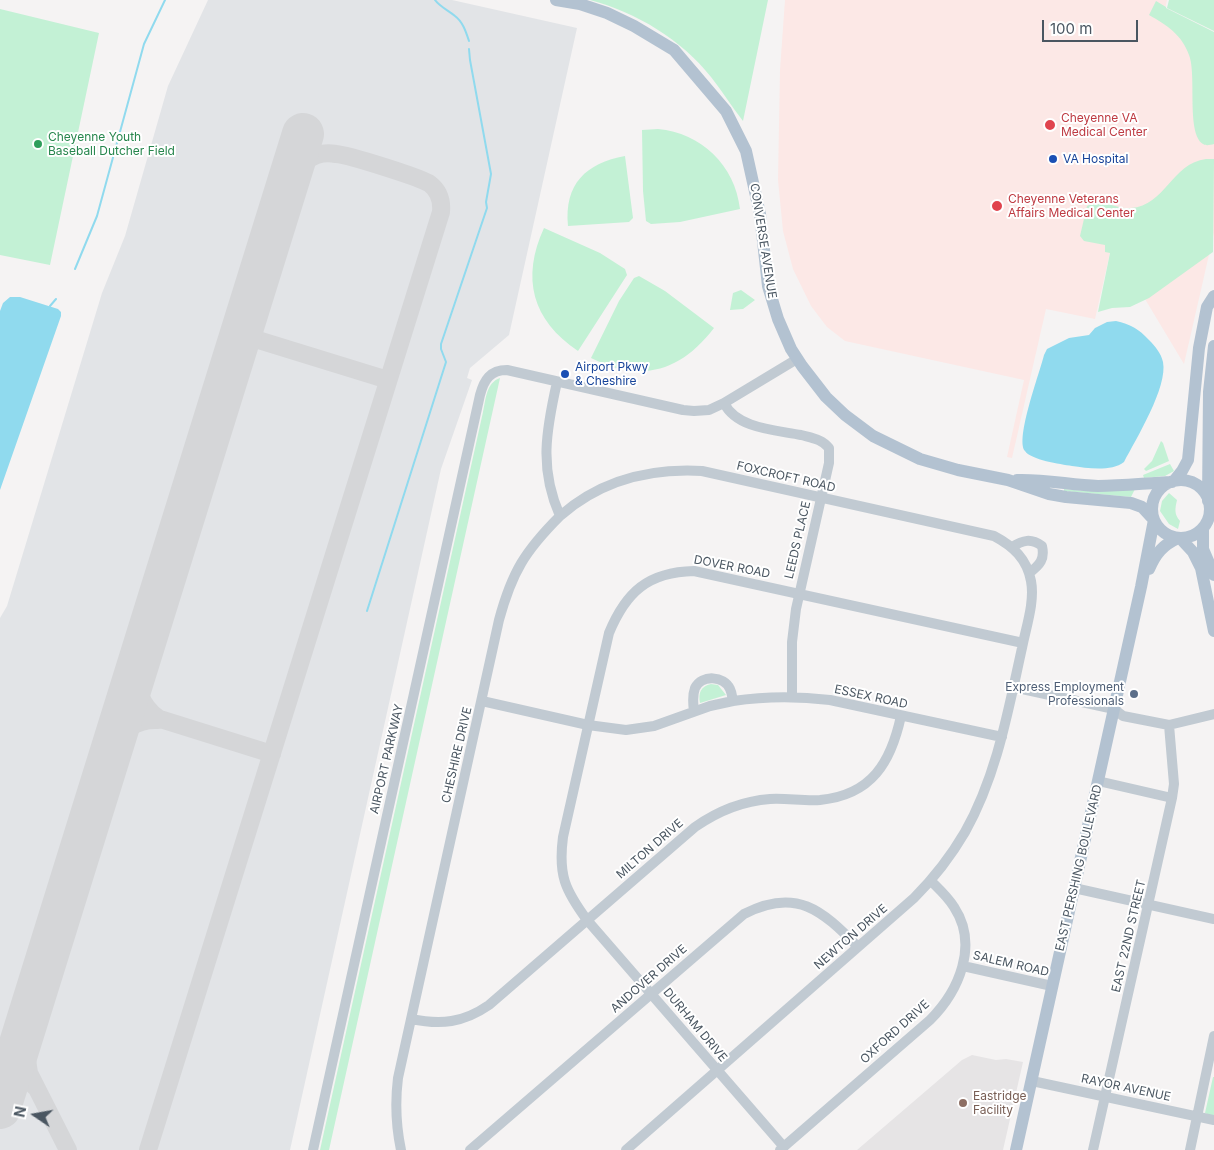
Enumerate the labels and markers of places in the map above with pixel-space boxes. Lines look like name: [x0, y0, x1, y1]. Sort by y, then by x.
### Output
place label: Cheyenne VA Medical Center: [1061, 111, 1147, 139]
marker: Cheyenne VA Medical Center: [1043, 118, 1057, 132]
place label: Cheyenne Youth Baseball Dutcher Field: [48, 130, 175, 158]
marker: Cheyenne Youth Baseball Dutcher Field: [32, 138, 44, 150]
place label: VA Hospital: [1063, 152, 1128, 166]
marker: VA Hospital: [1047, 153, 1059, 165]
place label: Cheyenne Veterans Affairs Medical Center: [1008, 192, 1135, 220]
marker: Cheyenne Veterans Affairs Medical Center: [990, 199, 1004, 213]
place label: Airport Pkwy & Cheshire: [575, 360, 648, 388]
marker: Airport Pkwy & Cheshire: [559, 368, 571, 380]
place label: Express Employment Professionals: [1005, 680, 1124, 708]
marker: Express Employment Professionals: [1128, 688, 1140, 700]
place label: Eastridge Facility: [973, 1089, 1027, 1117]
marker: Eastridge Facility: [957, 1097, 969, 1109]

